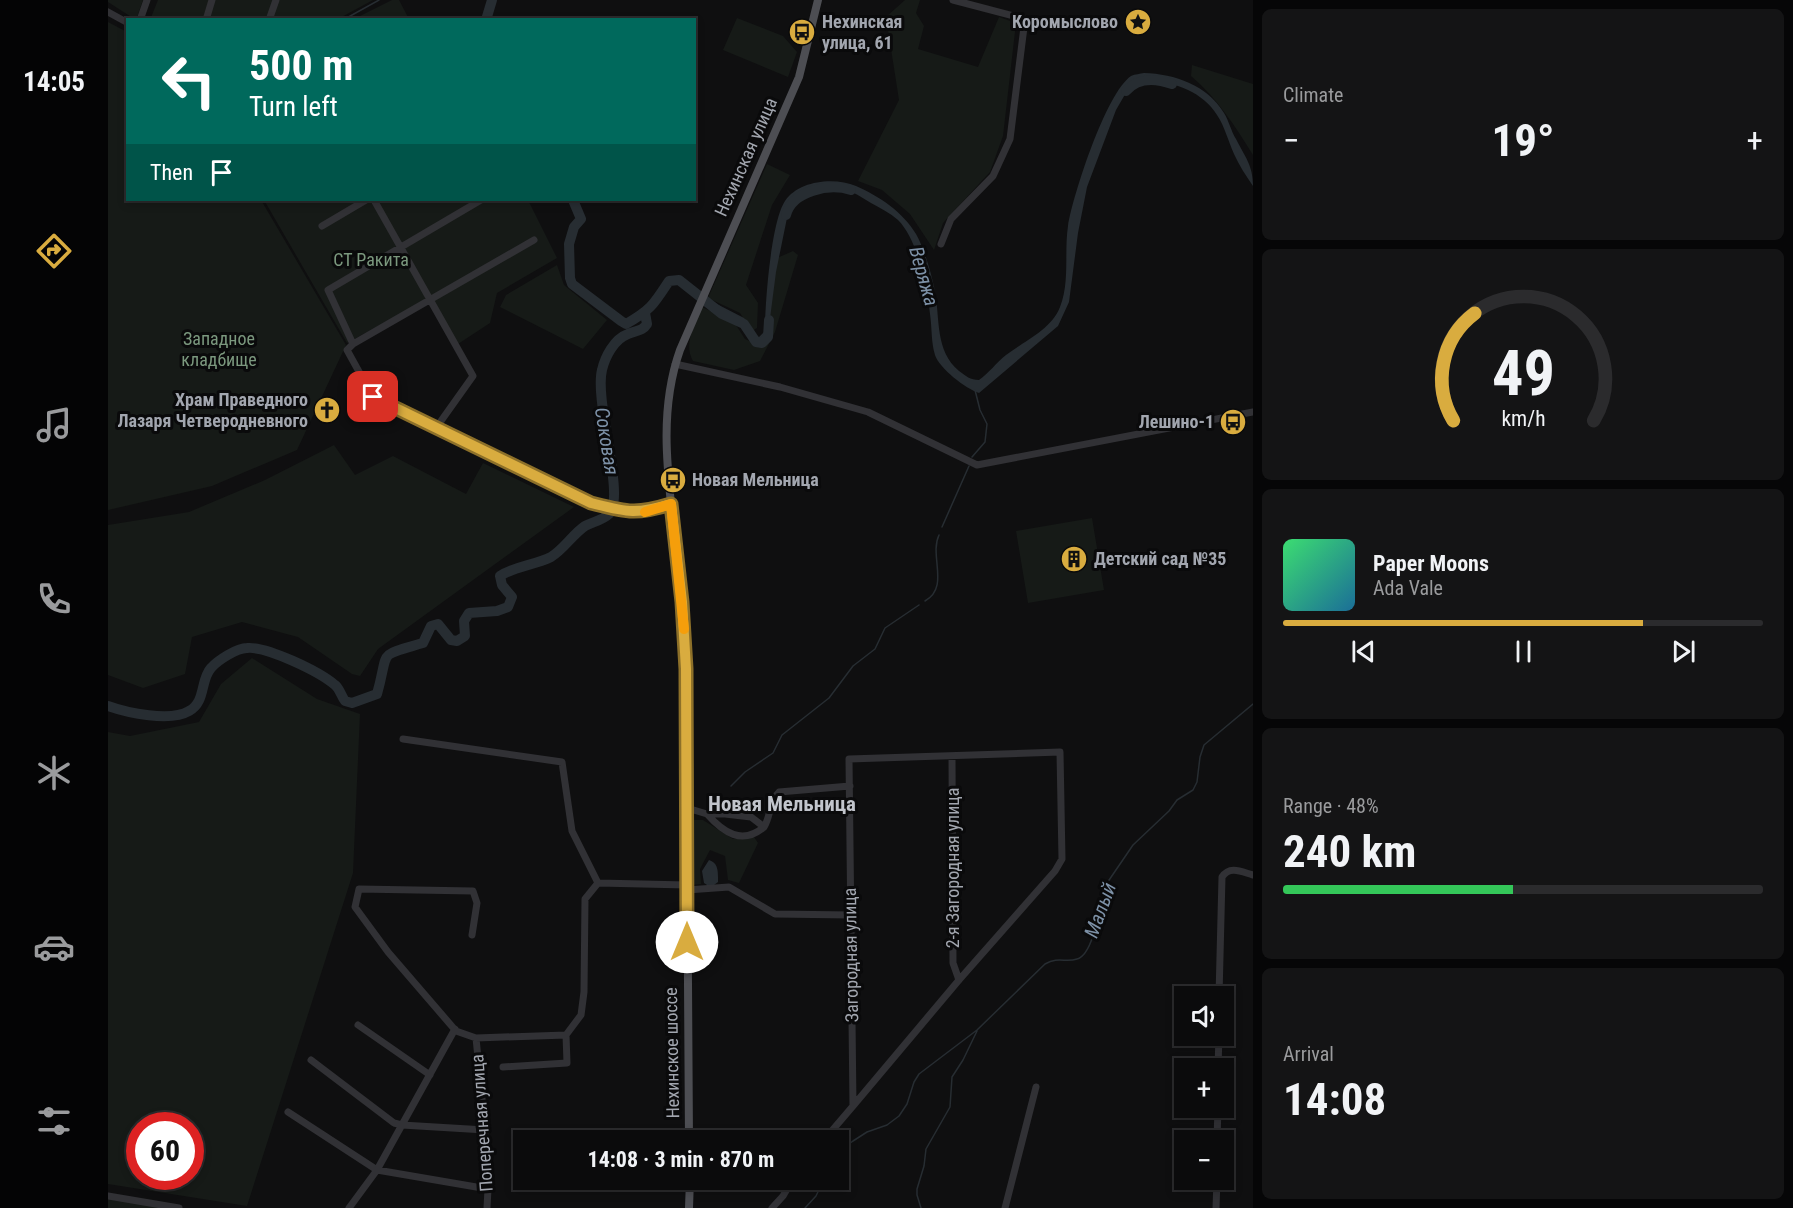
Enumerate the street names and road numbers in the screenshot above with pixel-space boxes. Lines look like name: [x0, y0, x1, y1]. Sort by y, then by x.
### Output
street label: Нехинская улица: [710, 94, 781, 219]
street label: 2-я Загородная улица: [942, 788, 963, 948]
street label: Загородная улица: [839, 888, 862, 1022]
street label: Нехинское шоссе: [660, 987, 683, 1119]
street label: Поперечная улица: [466, 1054, 497, 1193]

